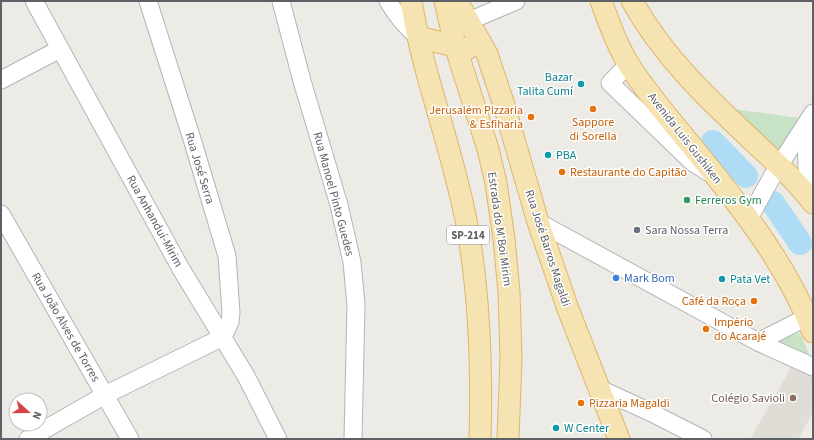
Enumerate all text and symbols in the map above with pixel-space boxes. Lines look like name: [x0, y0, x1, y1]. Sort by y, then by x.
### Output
place label: Bazar Talita Cumí: [517, 69, 574, 100]
marker: Bazar Talita Cumí: [576, 79, 586, 89]
street label: Avenida Luis Gushiken: [643, 89, 726, 188]
place label: Jerusalém Pizzaria & Esfiharia: [429, 102, 523, 133]
marker: Sappore di Sorella: [588, 104, 598, 114]
marker: Jerusalém Pizzaria & Esfiharia: [526, 112, 536, 122]
place label: Sappore di Sorella: [569, 114, 617, 145]
street label: Rua José Serra: [181, 130, 218, 206]
street label: Rua Manoel Pinto Guedes: [309, 130, 358, 258]
place label: PBA: [556, 147, 577, 164]
marker: PBA: [543, 150, 553, 160]
place label: Restaurante do Capitão: [570, 164, 687, 181]
marker: Restaurante do Capitão: [557, 167, 567, 177]
street label: Estrada do M'Boi Mirim: [483, 171, 516, 287]
street label: Rua Anhanduí-Mirim: [122, 172, 187, 270]
street label: Rua José Barros Magaldi: [521, 188, 574, 309]
place label: Ferreros Gym: [695, 192, 762, 209]
marker: Ferreros Gym: [682, 195, 692, 205]
place label: Sara Nossa Terra: [645, 222, 728, 239]
marker: Sara Nossa Terra: [632, 225, 642, 235]
road number: SP-214: [447, 226, 489, 244]
street label: Rua João Alves de Torres: [27, 269, 104, 385]
place label: Mark Bom: [624, 270, 675, 287]
place label: Pata Vet: [730, 271, 770, 288]
marker: Mark Bom: [611, 273, 621, 283]
marker: Pata Vet: [717, 274, 727, 284]
place label: Café da Roça: [682, 293, 746, 310]
marker: Café da Roça: [749, 296, 759, 306]
place label: Império do Acarajé: [714, 314, 766, 345]
marker: Império do Acarajé: [701, 324, 711, 334]
place label: Colégio Savioli: [711, 390, 785, 407]
north arrow: [8, 392, 48, 432]
marker: Colégio Savioli: [788, 393, 798, 403]
place label: Pizzaria Magaldi: [589, 395, 670, 412]
marker: Pizzaria Magaldi: [576, 398, 586, 408]
text: N: [29, 409, 45, 422]
place label: W Center: [564, 420, 610, 437]
marker: W Center: [551, 423, 561, 433]

